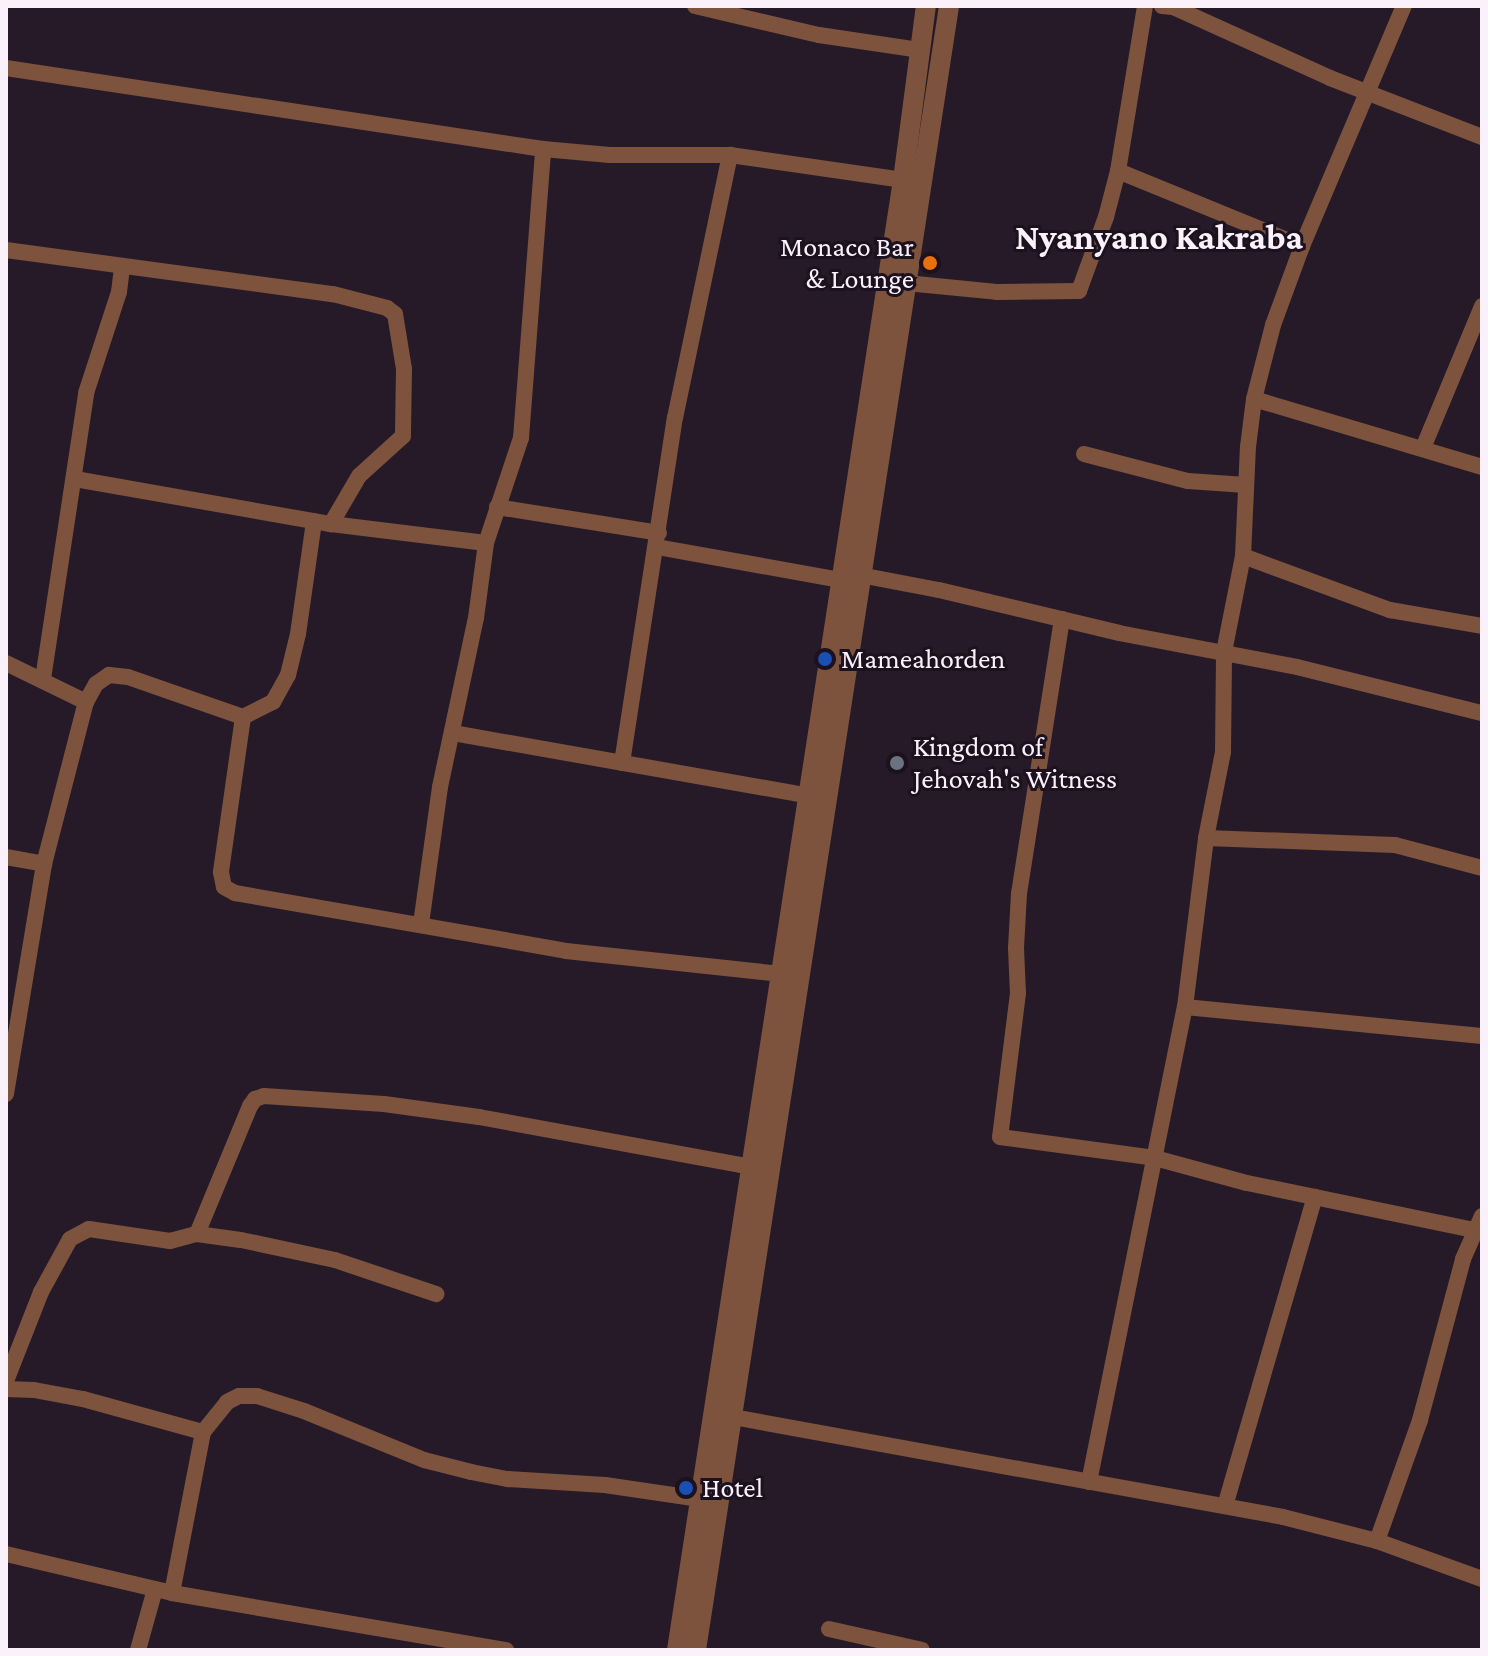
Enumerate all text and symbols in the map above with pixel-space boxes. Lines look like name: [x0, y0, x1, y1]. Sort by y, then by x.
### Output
district label: Nyanyano Kakraba: [1015, 216, 1303, 260]
place label: Monaco Bar & Lounge: [780, 230, 914, 296]
marker: Monaco Bar & Lounge: [921, 254, 939, 272]
place label: Mameahorden: [841, 642, 1005, 676]
marker: Mameahorden: [816, 650, 834, 668]
place label: Kingdom of Jehovah's Witness: [913, 730, 1117, 796]
marker: Kingdom of Jehovah's Witness: [888, 754, 906, 772]
place label: Hotel: [702, 1471, 763, 1505]
marker: Hotel: [677, 1479, 695, 1497]

